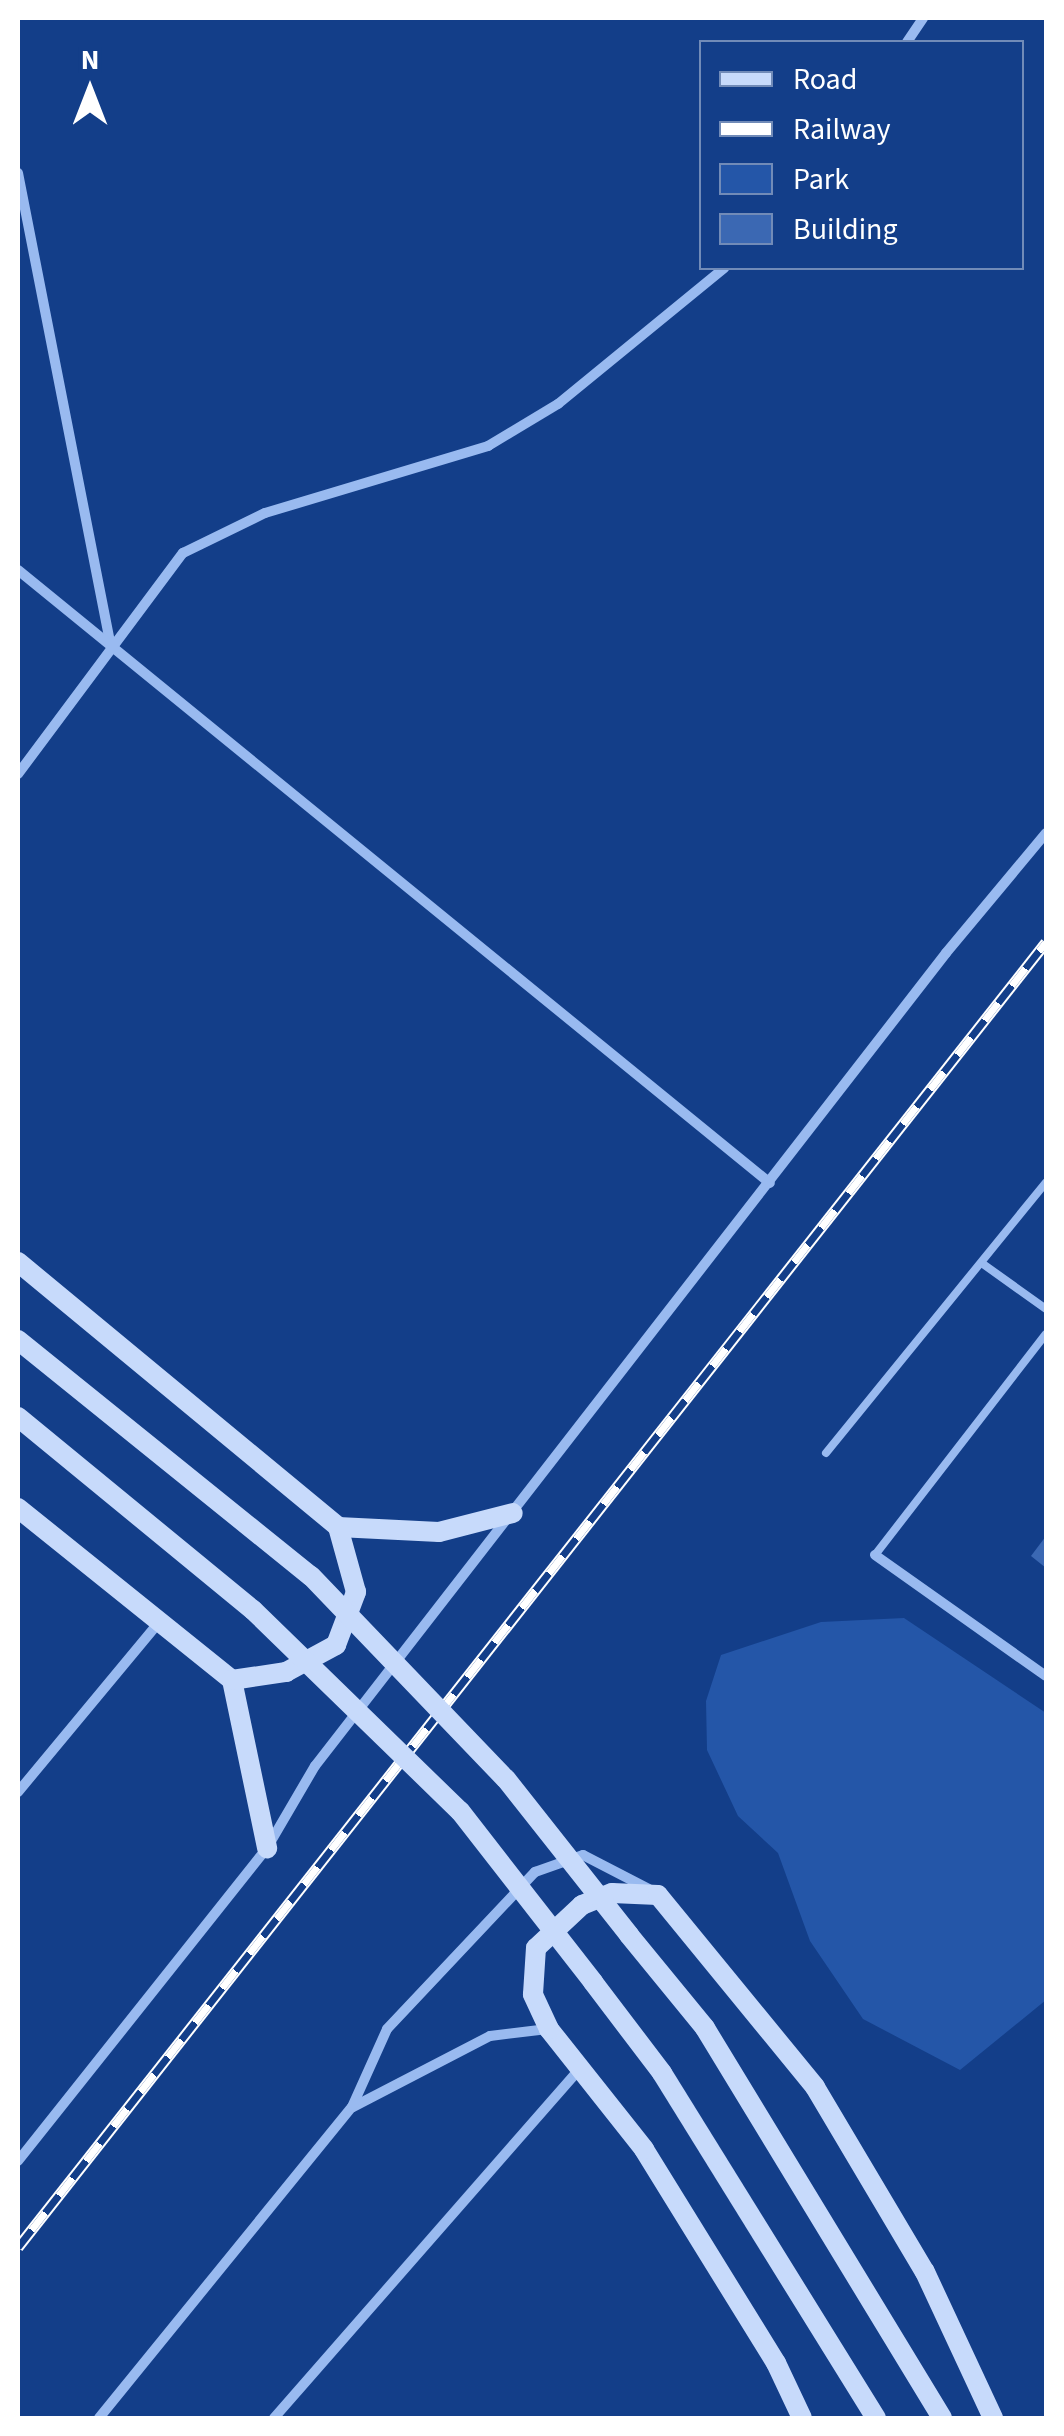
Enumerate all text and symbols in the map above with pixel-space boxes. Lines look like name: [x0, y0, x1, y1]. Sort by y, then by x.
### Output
north arrow: [40, 40, 140, 140]
text: N: [81, 40, 99, 80]
legend: [699, 40, 1024, 270]
text: Road: [793, 58, 857, 101]
text: Railway: [793, 108, 891, 151]
text: Park: [793, 158, 849, 201]
text: Building: [793, 208, 898, 251]

